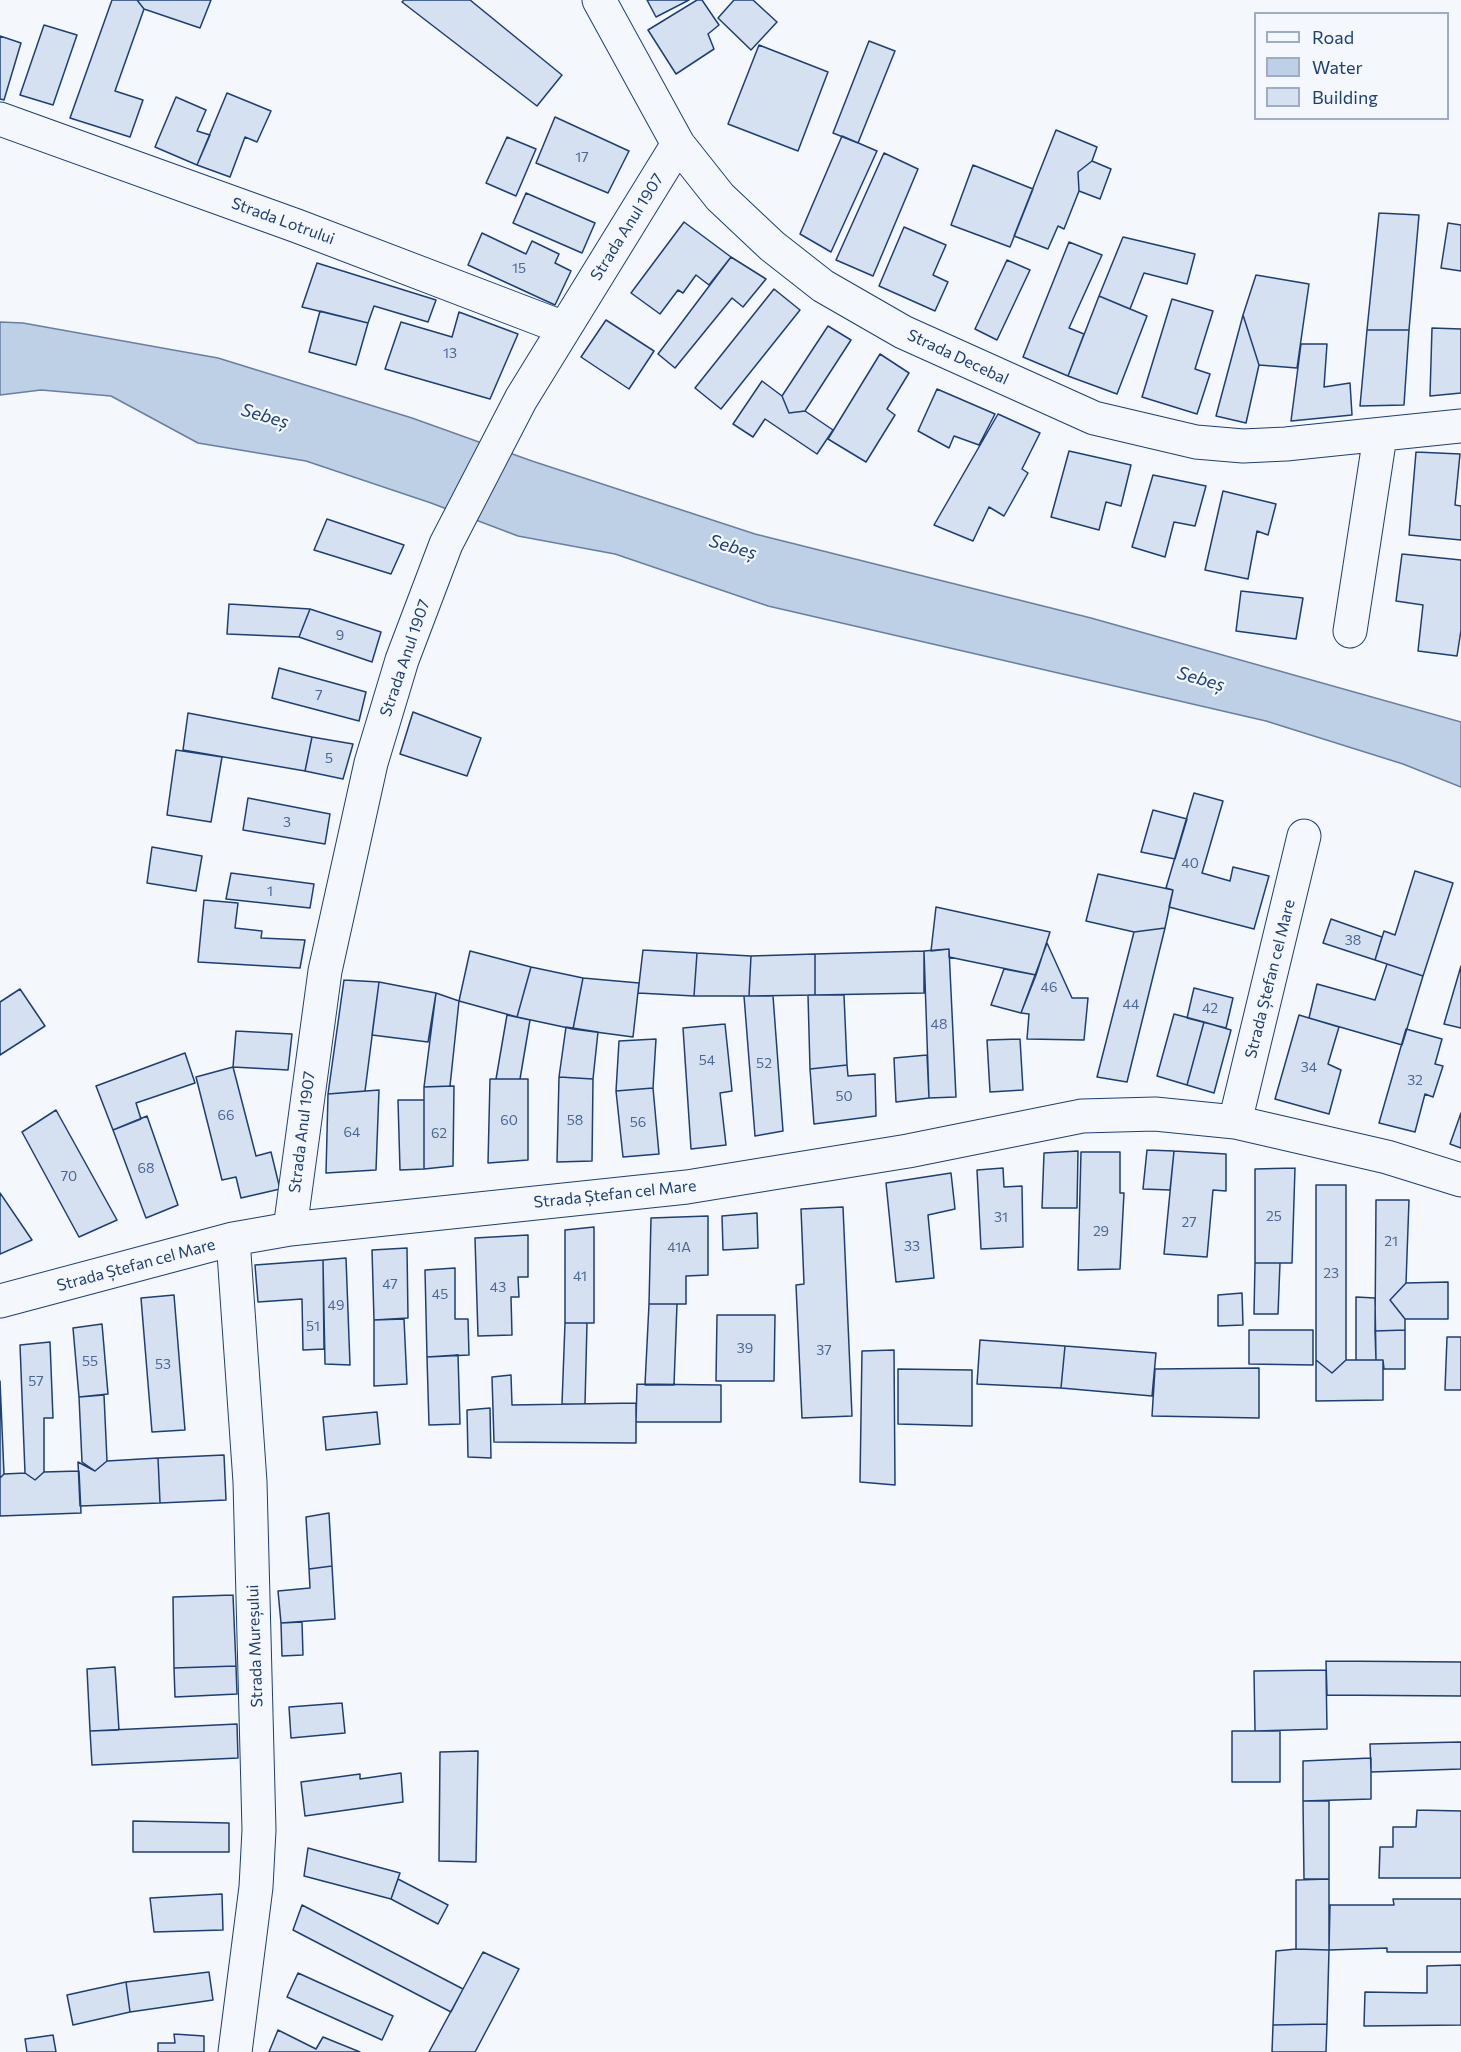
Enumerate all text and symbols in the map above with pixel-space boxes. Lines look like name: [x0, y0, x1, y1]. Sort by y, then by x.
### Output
legend: [1254, 12, 1449, 120]
text: Road: [1312, 26, 1354, 48]
text: Water: [1312, 56, 1363, 78]
text: Building: [1312, 86, 1378, 108]
house number: 17: [575, 149, 589, 165]
street label: Strada Anul 1907: [586, 170, 668, 284]
street label: Strada Lotrului: [229, 193, 337, 249]
house number: 15: [512, 260, 526, 276]
street label: Strada Decebal: [904, 325, 1012, 389]
house number: 13: [443, 345, 457, 361]
water label: Sebeș: [239, 399, 291, 433]
water label: Sebeș: [707, 530, 759, 564]
street label: Strada Anul 1907: [376, 597, 434, 719]
house number: 9: [336, 627, 344, 643]
water label: Sebeș: [1175, 662, 1227, 696]
house number: 7: [315, 687, 323, 703]
house number: 5: [325, 750, 333, 766]
house number: 3: [283, 814, 291, 830]
house number: 40: [1181, 855, 1199, 871]
house number: 1: [267, 883, 273, 899]
street label: Strada Ștefan cel Mare: [1241, 897, 1299, 1061]
house number: 38: [1345, 932, 1361, 948]
house number: 46: [1041, 979, 1057, 995]
house number: 44: [1123, 996, 1139, 1012]
house number: 42: [1202, 1000, 1218, 1016]
house number: 48: [931, 1016, 947, 1032]
house number: 54: [699, 1052, 715, 1068]
house number: 52: [756, 1055, 772, 1071]
house number: 34: [1301, 1059, 1317, 1075]
street label: Strada Anul 1907: [285, 1070, 319, 1194]
house number: 32: [1407, 1072, 1423, 1088]
house number: 50: [835, 1088, 853, 1104]
house number: 66: [218, 1107, 234, 1123]
house number: 60: [500, 1112, 518, 1128]
house number: 58: [567, 1112, 583, 1128]
house number: 56: [630, 1114, 646, 1130]
house number: 64: [344, 1124, 360, 1140]
house number: 62: [431, 1125, 447, 1141]
house number: 68: [138, 1160, 154, 1176]
house number: 70: [61, 1168, 77, 1184]
street label: Strada Ștefan cel Mare: [533, 1176, 697, 1212]
house number: 25: [1266, 1208, 1282, 1224]
house number: 31: [994, 1209, 1008, 1225]
house number: 27: [1181, 1214, 1197, 1230]
house number: 29: [1093, 1223, 1109, 1239]
house number: 21: [1384, 1233, 1398, 1249]
street label: Strada Ștefan cel Mare: [55, 1235, 217, 1295]
house number: 33: [904, 1238, 920, 1254]
house number: 41A: [667, 1239, 691, 1255]
house number: 23: [1323, 1265, 1339, 1281]
house number: 41: [573, 1268, 587, 1284]
house number: 47: [382, 1276, 398, 1292]
house number: 43: [490, 1279, 506, 1295]
house number: 45: [432, 1286, 448, 1302]
house number: 49: [328, 1297, 344, 1313]
house number: 51: [306, 1318, 320, 1334]
house number: 39: [737, 1340, 753, 1356]
house number: 37: [816, 1342, 832, 1358]
house number: 55: [82, 1353, 98, 1369]
house number: 53: [155, 1356, 171, 1372]
house number: 57: [28, 1373, 44, 1389]
street label: Strada Mureșului: [243, 1584, 267, 1708]

